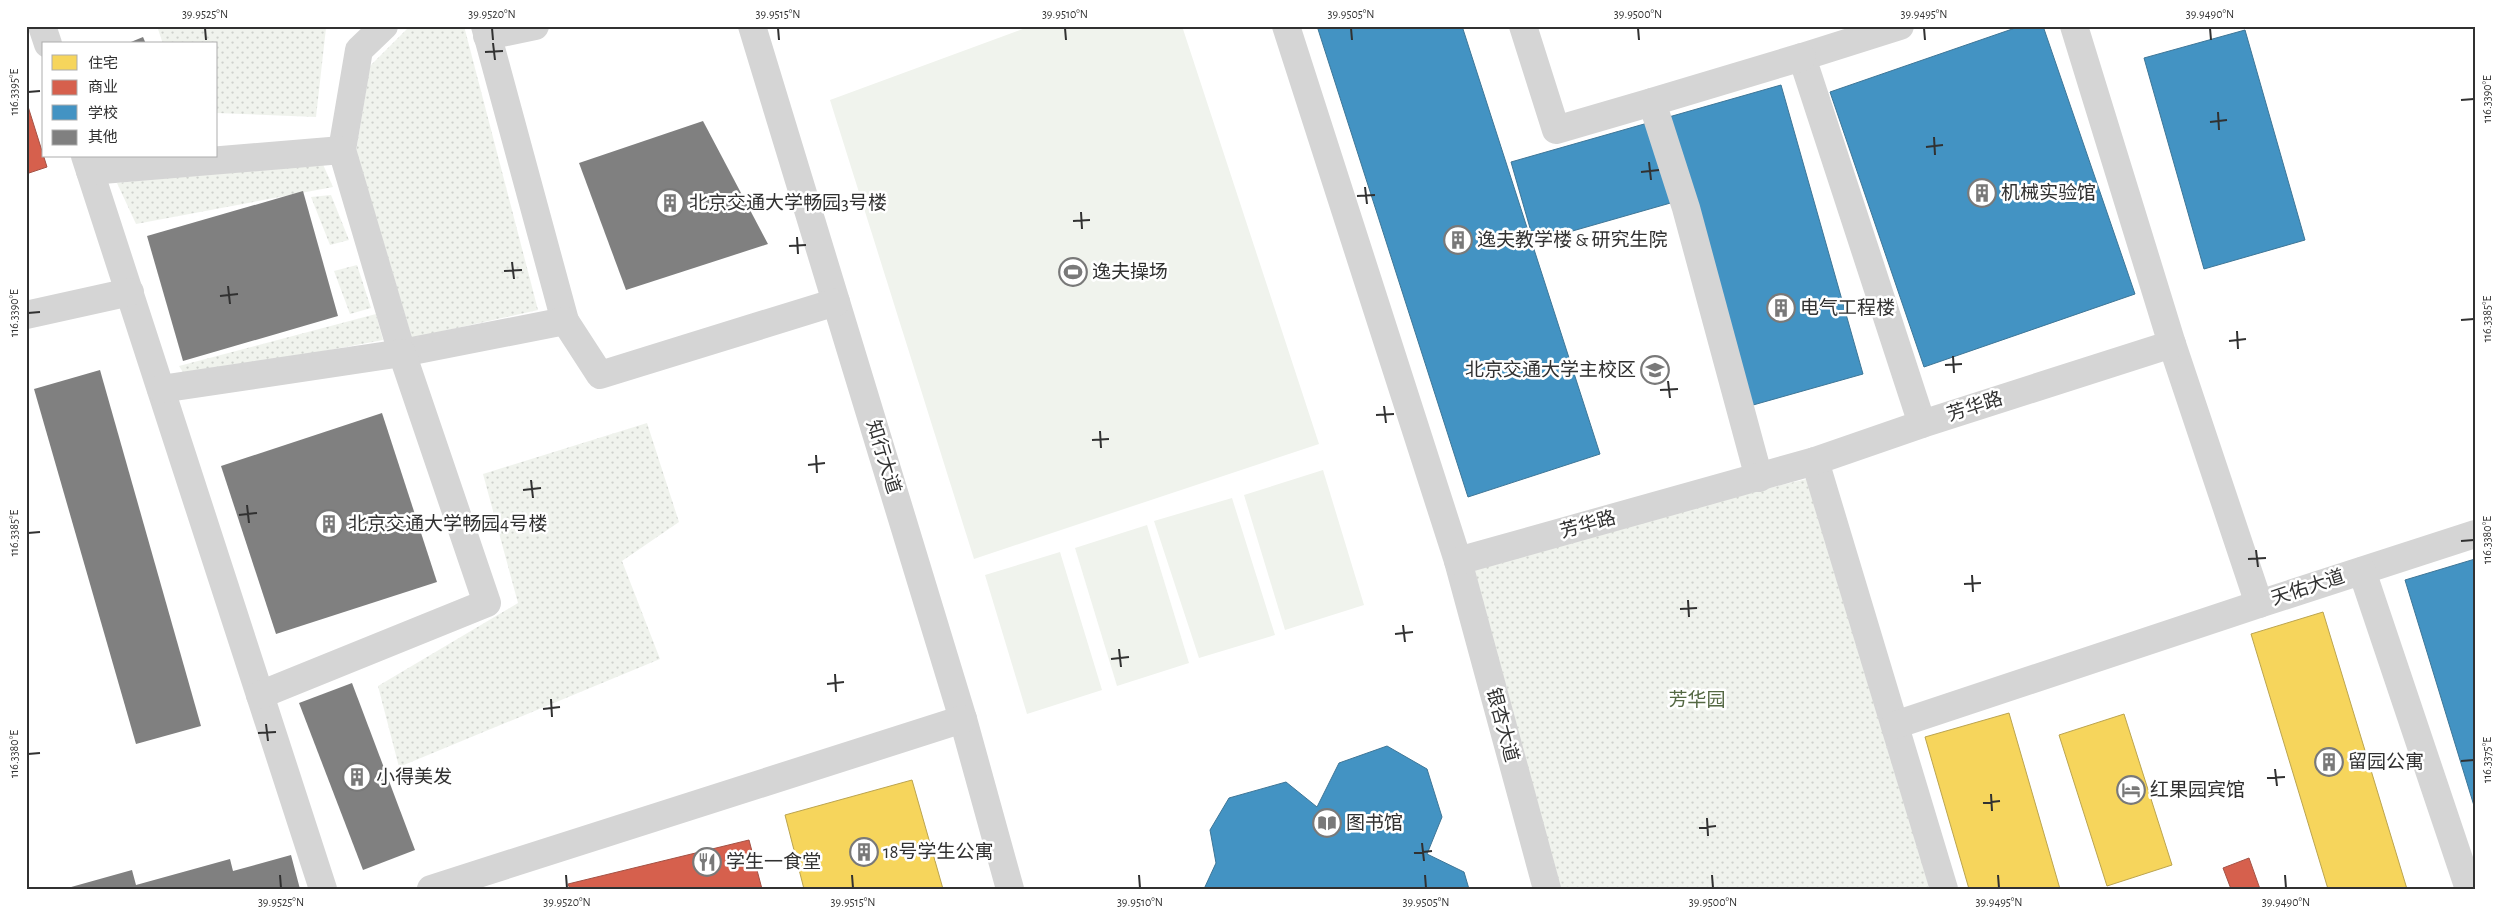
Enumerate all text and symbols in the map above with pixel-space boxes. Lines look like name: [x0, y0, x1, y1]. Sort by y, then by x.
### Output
text: 39.9525°N: [182, 8, 228, 20]
text: 39.9520°N: [468, 8, 516, 20]
text: 39.9515°N: [756, 8, 800, 20]
text: 39.9510°N: [1042, 8, 1088, 20]
text: 39.9505°N: [1327, 8, 1375, 20]
text: 39.9500°N: [1614, 8, 1662, 20]
text: 39.9495°N: [1900, 8, 1948, 20]
text: 39.9490°N: [2186, 8, 2234, 20]
legend: [42, 42, 218, 158]
text: 住宅: [88, 55, 118, 71]
text: 116.3395°E: [8, 69, 20, 115]
text: 116.3390°E: [2481, 75, 2493, 123]
text: 商业: [88, 79, 118, 95]
text: 学校: [88, 104, 118, 121]
text: 其他: [88, 129, 118, 145]
building icon: 机械实验馆: [1967, 178, 1997, 208]
place label: 机械实验馆: [2001, 182, 2096, 203]
building icon: 北京交通大学畅园3号楼: [655, 188, 685, 218]
place label: 北京交通大学畅园3号楼: [689, 192, 887, 213]
building icon: 逸夫教学楼 & 研究生院: [1443, 225, 1473, 255]
place label: 逸夫教学楼 & 研究生院: [1477, 229, 1667, 250]
sports icon: 逸夫操场: [1058, 257, 1088, 287]
place label: 逸夫操场: [1092, 262, 1168, 282]
text: 116.3390°E: [8, 289, 20, 337]
building icon: 电气工程楼: [1766, 293, 1796, 323]
text: 116.3385°E: [2481, 296, 2493, 342]
place label: 电气工程楼: [1800, 297, 1895, 318]
school or university icon: 北京交通大学主校区: [1640, 355, 1670, 385]
place label: 北京交通大学主校区: [1465, 359, 1636, 380]
street label: 芳华路: [1945, 388, 2005, 425]
street label: 知行大道: [863, 417, 905, 496]
street label: 芳华路: [1558, 507, 1618, 542]
building icon: 北京交通大学畅园4号楼: [314, 509, 344, 539]
text: 116.3385°E: [8, 510, 20, 556]
place label: 北京交通大学畅园4号楼: [348, 513, 547, 534]
text: 116.3380°E: [2481, 516, 2493, 564]
street label: 天佑大道: [2269, 566, 2347, 609]
street label: 银杏大道: [1483, 685, 1523, 764]
park label: 芳华园: [1668, 690, 1726, 710]
text: 116.3380°E: [8, 730, 20, 778]
text: 116.3375°E: [2481, 737, 2493, 783]
building icon: 留园公寓: [2314, 747, 2344, 777]
place label: 留园公寓: [2348, 751, 2424, 772]
building icon: 小得美发: [342, 762, 372, 792]
place label: 小得美发: [376, 766, 452, 787]
hotel icon: 红果园宾馆: [2116, 775, 2146, 805]
place label: 红果园宾馆: [2150, 779, 2245, 800]
library icon: 图书馆: [1312, 808, 1342, 838]
place label: 图书馆: [1346, 812, 1403, 833]
building icon: 18号学生公寓: [849, 837, 879, 867]
place label: 18号学生公寓: [883, 841, 994, 862]
restaurant icon: 学生一食堂: [692, 847, 722, 877]
place label: 学生一食堂: [726, 851, 821, 872]
text: 39.9525°N: [258, 896, 304, 908]
text: 39.9520°N: [543, 896, 591, 908]
text: 39.9515°N: [831, 896, 875, 908]
text: 39.9510°N: [1117, 896, 1163, 908]
text: 39.9505°N: [1402, 896, 1450, 908]
text: 39.9500°N: [1689, 896, 1737, 908]
text: 39.9495°N: [1975, 896, 2023, 908]
text: 39.9490°N: [2262, 896, 2310, 908]

